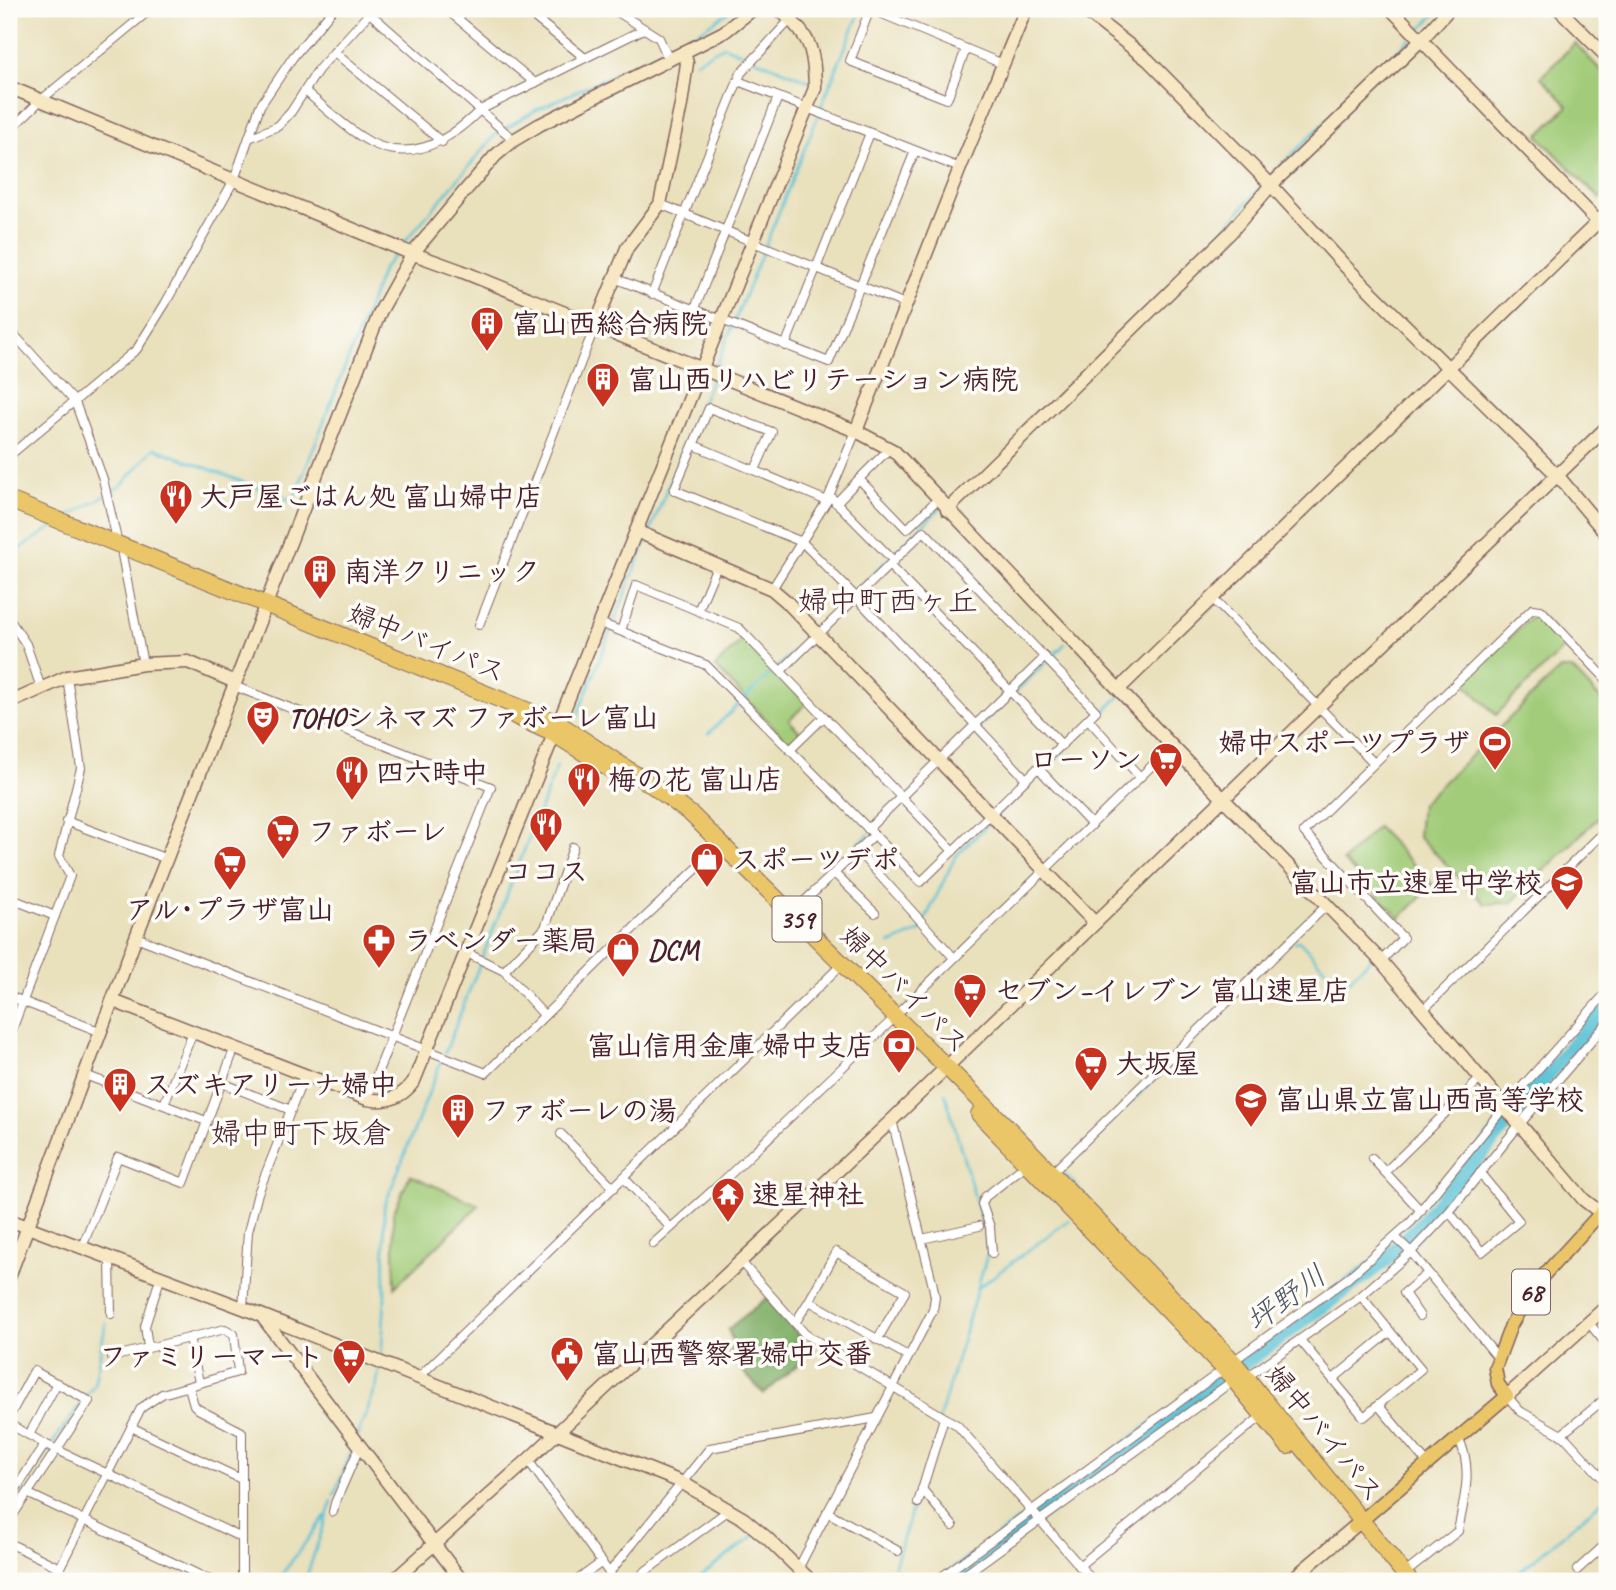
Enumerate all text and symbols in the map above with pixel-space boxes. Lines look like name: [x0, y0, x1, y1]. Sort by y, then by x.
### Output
building icon: 富山西総合病院: [468, 304, 506, 353]
place label: 富山西総合病院: [512, 306, 708, 341]
building icon: 富山西リハビリテーション病院: [584, 360, 622, 409]
place label: 富山西リハビリテーション病院: [628, 362, 1018, 397]
restaurant icon: 大戸屋ごはん処 富山婦中店: [157, 477, 195, 526]
place label: 大戸屋ごはん処 富山婦中店: [200, 479, 543, 514]
building icon: 南洋クリニック: [301, 552, 339, 601]
place label: 南洋クリニック: [344, 554, 540, 589]
district label: 婦中町西ヶ丘: [798, 582, 978, 620]
street label: 婦中バイパス: [343, 595, 511, 690]
theatre icon: TOHOシネマズ ファボーレ富山: [244, 698, 282, 747]
place label: TOHOシネマズ ファボーレ富山: [288, 700, 659, 735]
sports icon: 婦中スポーツプラザ: [1476, 723, 1514, 772]
place label: 婦中スポーツプラザ: [1219, 725, 1470, 760]
supermarket icon: ローソン: [1147, 740, 1185, 789]
place label: ローソン: [1030, 742, 1142, 777]
restaurant icon: 四六時中: [333, 753, 371, 802]
place label: 四六時中: [376, 755, 488, 790]
restaurant icon: 梅の花 富山店: [565, 760, 603, 809]
place label: 梅の花 富山店: [608, 762, 783, 797]
restaurant icon: ココス: [527, 805, 565, 854]
supermarket icon: ファボーレ: [264, 812, 302, 861]
place label: ファボーレ: [308, 814, 447, 849]
shop icon: スポーツデポ: [688, 840, 726, 889]
place label: スポーツデポ: [732, 842, 899, 877]
supermarket icon: アル･プラザ富山: [211, 843, 249, 892]
place label: ココス: [504, 854, 588, 889]
school or university icon: 富山市立速星中学校: [1548, 863, 1586, 912]
place label: 富山市立速星中学校: [1290, 865, 1542, 900]
place label: アル･プラザ富山: [126, 892, 334, 927]
road number: 359: [772, 896, 822, 942]
street label: 婦中バイパス: [833, 918, 976, 1061]
pharmacy icon: ラベンダー薬局: [360, 921, 398, 970]
place label: ラベンダー薬局: [404, 923, 597, 958]
shop icon: DCM: [604, 930, 642, 979]
place label: DCM: [648, 932, 701, 967]
supermarket icon: セブン−イレブン 富山速星店: [951, 971, 989, 1020]
place label: セブン−イレブン 富山速星店: [995, 973, 1350, 1008]
bank icon: 富山信用金庫 婦中支店: [880, 1026, 918, 1075]
place label: 富山信用金庫 婦中支店: [587, 1028, 874, 1063]
supermarket icon: 大坂屋: [1072, 1044, 1110, 1093]
place label: 大坂屋: [1116, 1046, 1200, 1081]
building icon: スズキアリーナ婦中: [101, 1065, 139, 1114]
place label: スズキアリーナ婦中: [144, 1067, 397, 1102]
school or university icon: 富山県立富山西高等学校: [1232, 1080, 1270, 1129]
place label: 富山県立富山西高等学校: [1276, 1082, 1584, 1117]
building icon: ファボーレの湯: [439, 1091, 477, 1140]
place label: ファボーレの湯: [482, 1093, 677, 1128]
district label: 婦中町下坂倉: [211, 1114, 391, 1152]
temple icon: 速星神社: [709, 1175, 747, 1224]
place label: 速星神社: [752, 1177, 864, 1212]
water label: 坪野川: [1238, 1256, 1334, 1340]
road number: 68: [1512, 1270, 1550, 1315]
public building icon: 富山西警察署婦中交番: [548, 1334, 586, 1383]
place label: 富山西警察署婦中交番: [592, 1336, 872, 1371]
supermarket icon: ファミリーマート: [330, 1337, 368, 1386]
place label: ファミリーマート: [99, 1339, 324, 1374]
street label: 婦中バイパス: [1258, 1357, 1391, 1509]

